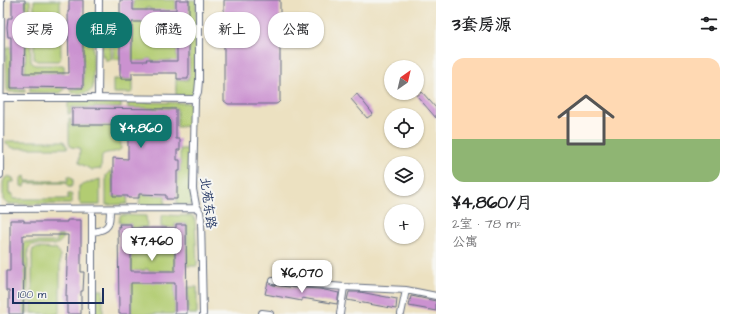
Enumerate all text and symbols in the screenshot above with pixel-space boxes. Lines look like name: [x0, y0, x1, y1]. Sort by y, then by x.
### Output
chip: 买房: [12, 12, 68, 48]
chip: 租房: [76, 12, 132, 48]
chip: 筛选: [140, 12, 196, 48]
chip: 新上: [204, 12, 260, 48]
chip: 公寓: [268, 12, 324, 48]
text: 3套房源: [452, 13, 512, 37]
icon: filters: [698, 13, 720, 35]
north arrow: [384, 60, 424, 100]
map controls: [384, 60, 424, 244]
icon: home: [550, 84, 622, 156]
button: locate: [384, 108, 424, 148]
pin: ¥4,860: [108, 115, 174, 149]
text: ¥4,860: [120, 119, 162, 137]
button: layers: [384, 156, 424, 196]
street label: 北苑东路: [195, 176, 221, 230]
text: ¥4,860/月: [452, 191, 533, 215]
button: +: [384, 204, 424, 244]
text: 2室 · 78 m²: [452, 215, 521, 233]
pin: ¥7,460: [119, 228, 185, 262]
text: ¥7,460: [131, 232, 173, 250]
text: 公寓: [452, 233, 478, 251]
pin: ¥6,070: [269, 260, 335, 294]
text: ¥6,070: [281, 264, 323, 282]
scale bar: [12, 286, 104, 305]
text: 100 m: [18, 287, 46, 302]

